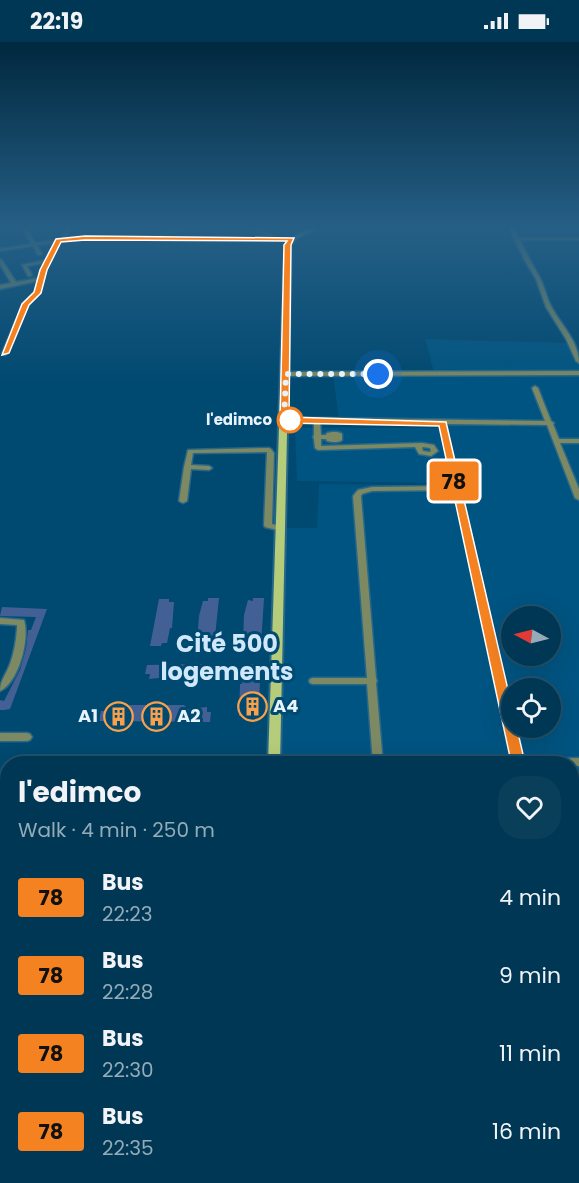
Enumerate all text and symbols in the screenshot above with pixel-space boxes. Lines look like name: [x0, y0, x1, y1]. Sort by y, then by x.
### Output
text: 22:19: [30, 6, 83, 37]
your location: [363, 359, 393, 389]
marker: l'edimco: [277, 407, 303, 433]
place label: l'edimco: [206, 409, 272, 430]
line badge: 78: [427, 462, 481, 500]
text: 78: [442, 467, 466, 496]
north arrow: [501, 606, 561, 666]
map controls: [501, 606, 561, 738]
district label: Cité 500 logements: [161, 627, 293, 688]
button: locate: [501, 678, 561, 738]
building icon: A4: [236, 690, 268, 722]
place label: A4: [273, 693, 298, 718]
building icon: A1: [103, 700, 135, 732]
building icon: A2: [140, 700, 172, 732]
place label: A1: [78, 703, 98, 728]
place label: A2: [177, 703, 201, 728]
text: l'edimco: [18, 773, 141, 812]
button: heart: [498, 776, 561, 839]
text: Walk · 4 min · 250 m: [18, 816, 215, 844]
text: Bus: [102, 867, 144, 898]
text: 4 min: [499, 882, 561, 913]
text: 78: [39, 883, 63, 912]
text: 22:23: [102, 900, 153, 928]
text: Bus: [102, 945, 144, 976]
text: 9 min: [499, 960, 561, 991]
text: 78: [39, 961, 63, 990]
text: 22:28: [102, 978, 153, 1006]
text: Bus: [102, 1023, 144, 1054]
text: 11 min: [499, 1038, 561, 1069]
text: 78: [39, 1039, 63, 1068]
text: 22:30: [102, 1056, 154, 1084]
text: Bus: [102, 1101, 144, 1132]
text: 16 min: [492, 1116, 561, 1147]
text: 78: [39, 1117, 63, 1146]
text: 22:35: [102, 1134, 154, 1162]

